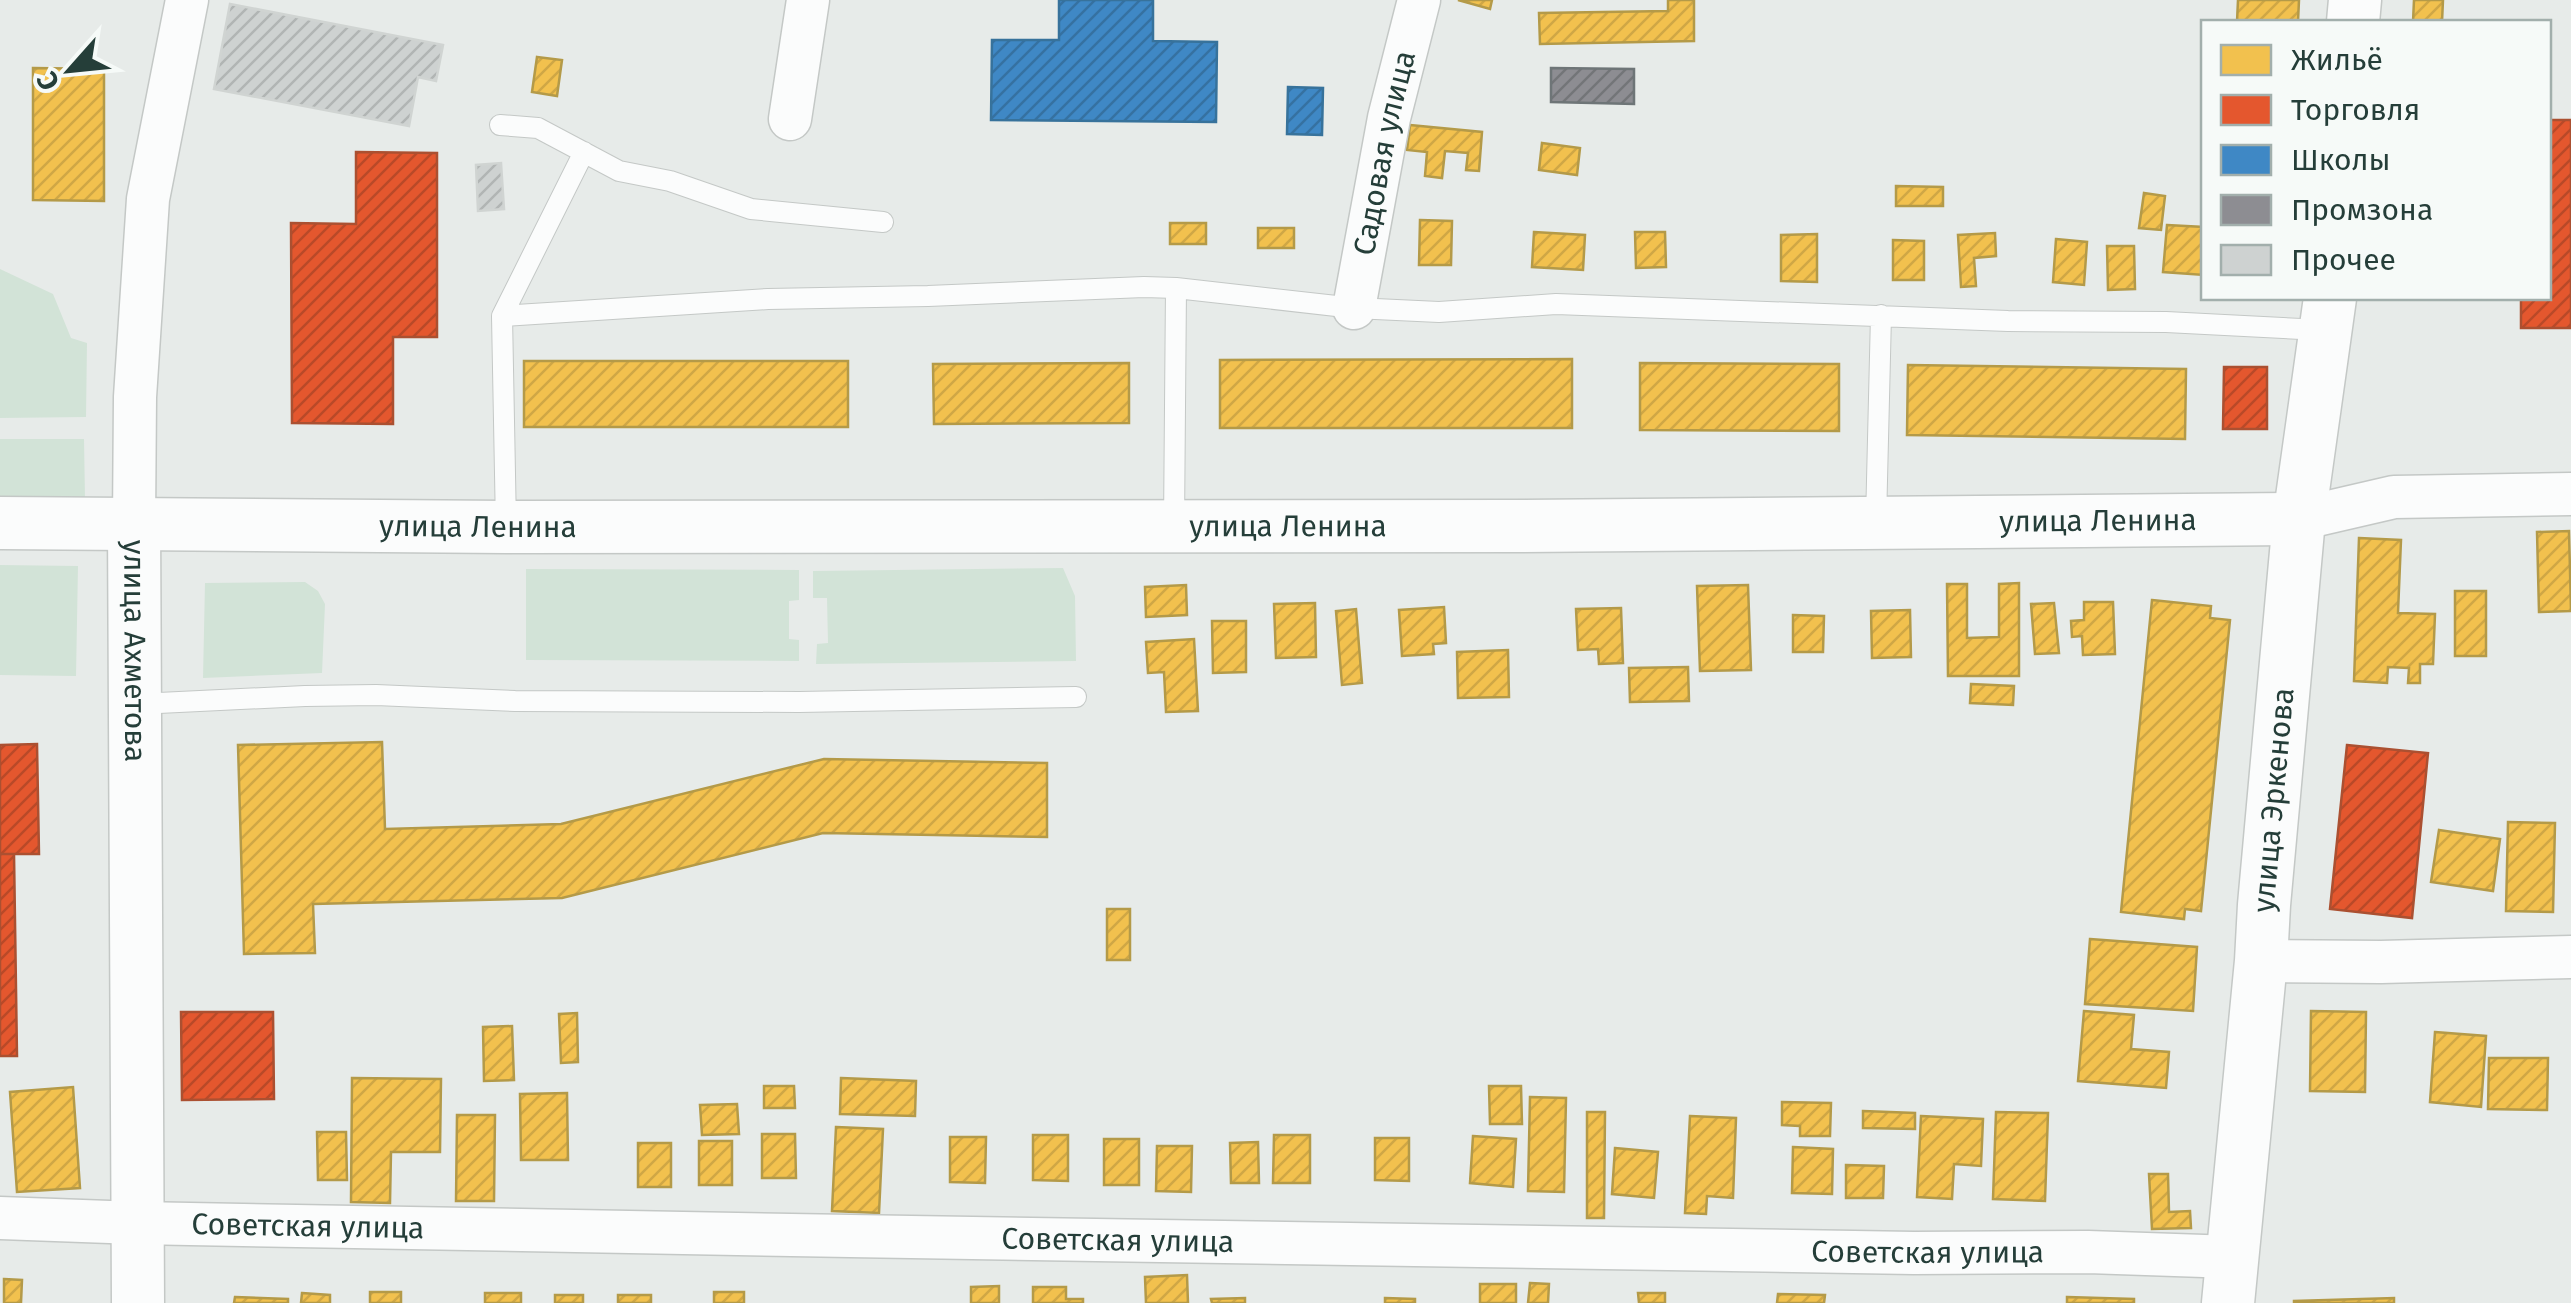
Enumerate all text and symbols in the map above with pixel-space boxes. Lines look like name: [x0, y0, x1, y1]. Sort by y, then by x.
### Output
north arrow: [20, 20, 120, 120]
legend: [2201, 20, 2551, 300]
text: Жильё: [2291, 42, 2383, 78]
street label: Садовая улица: [1346, 47, 1423, 258]
text: С: [30, 66, 67, 96]
text: Торговля: [2291, 92, 2420, 128]
text: Школы: [2291, 142, 2391, 178]
text: Промзона: [2291, 192, 2433, 228]
text: Прочее: [2291, 242, 2396, 278]
street label: улица Ленина: [1999, 502, 2197, 540]
street label: улица Ленина: [379, 508, 577, 545]
street label: улица Ленина: [1189, 508, 1387, 544]
street label: улица Ахметова: [116, 540, 153, 762]
street label: улица Эркенова: [2246, 686, 2302, 913]
street label: Советская улица: [191, 1206, 425, 1246]
street label: Советская улица: [1001, 1220, 1234, 1260]
street label: Советская улица: [1811, 1233, 2044, 1271]

